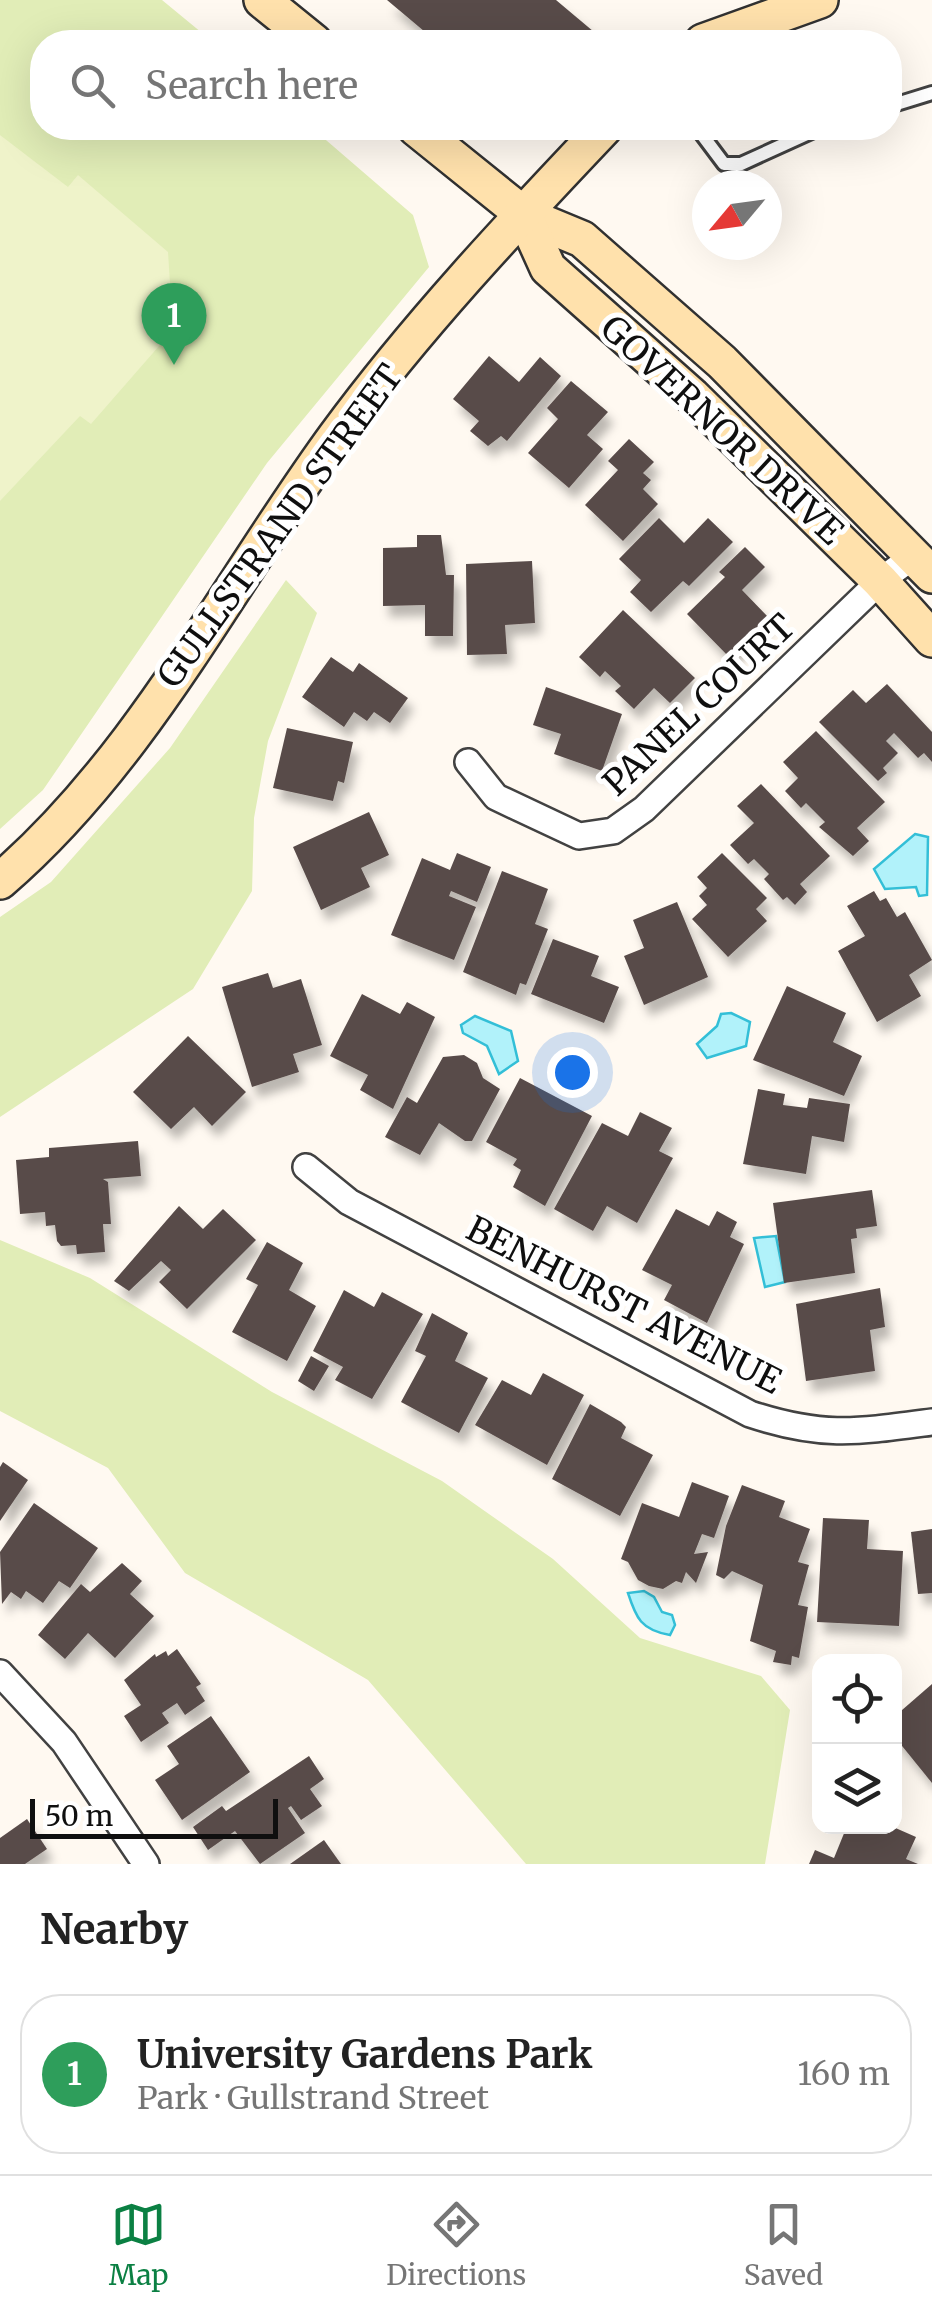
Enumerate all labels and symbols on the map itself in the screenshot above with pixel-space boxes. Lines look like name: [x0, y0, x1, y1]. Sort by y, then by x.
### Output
north arrow: [692, 170, 782, 260]
pin: 1: [142, 282, 206, 365]
street label: GOVERNOR DRIVE: [591, 306, 853, 554]
street label: GULLSTRAND STREET: [148, 356, 412, 696]
street label: PANEL COURT: [594, 605, 804, 805]
your location: [547, 1047, 598, 1098]
street label: BENHURST AVENUE: [459, 1207, 789, 1403]
scale bar: [30, 1794, 278, 1838]

